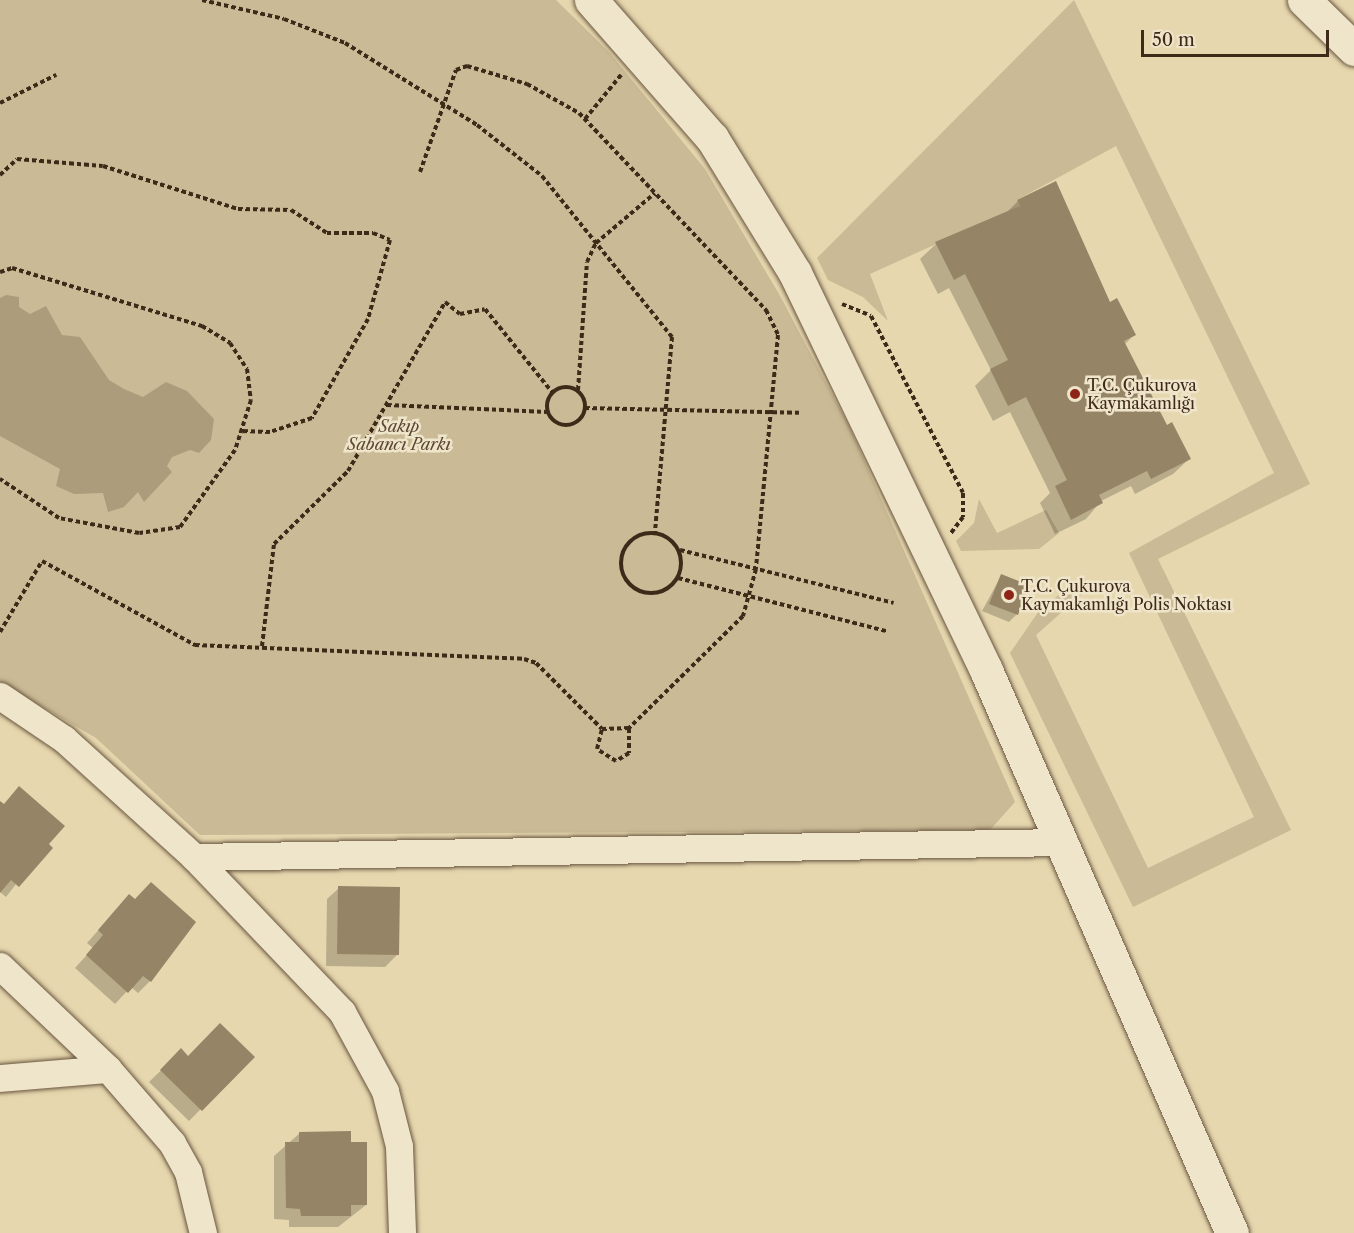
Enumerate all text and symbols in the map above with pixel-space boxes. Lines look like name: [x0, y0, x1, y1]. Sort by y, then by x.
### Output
scale bar: [1144, 18, 1332, 56]
text: 50 m: [1152, 29, 1195, 51]
place label: T.C. Çukurova Kaymakamlığı: [1087, 375, 1197, 413]
marker: T.C. Çukurova Kaymakamlığı: [1068, 387, 1082, 401]
park label: Sakıp Sabancı Parkı: [347, 416, 451, 454]
place label: T.C. Çukurova Kaymakamlığı Polis Noktası: [1021, 576, 1232, 614]
marker: T.C. Çukurova Kaymakamlığı Polis Noktası: [1002, 588, 1016, 602]

